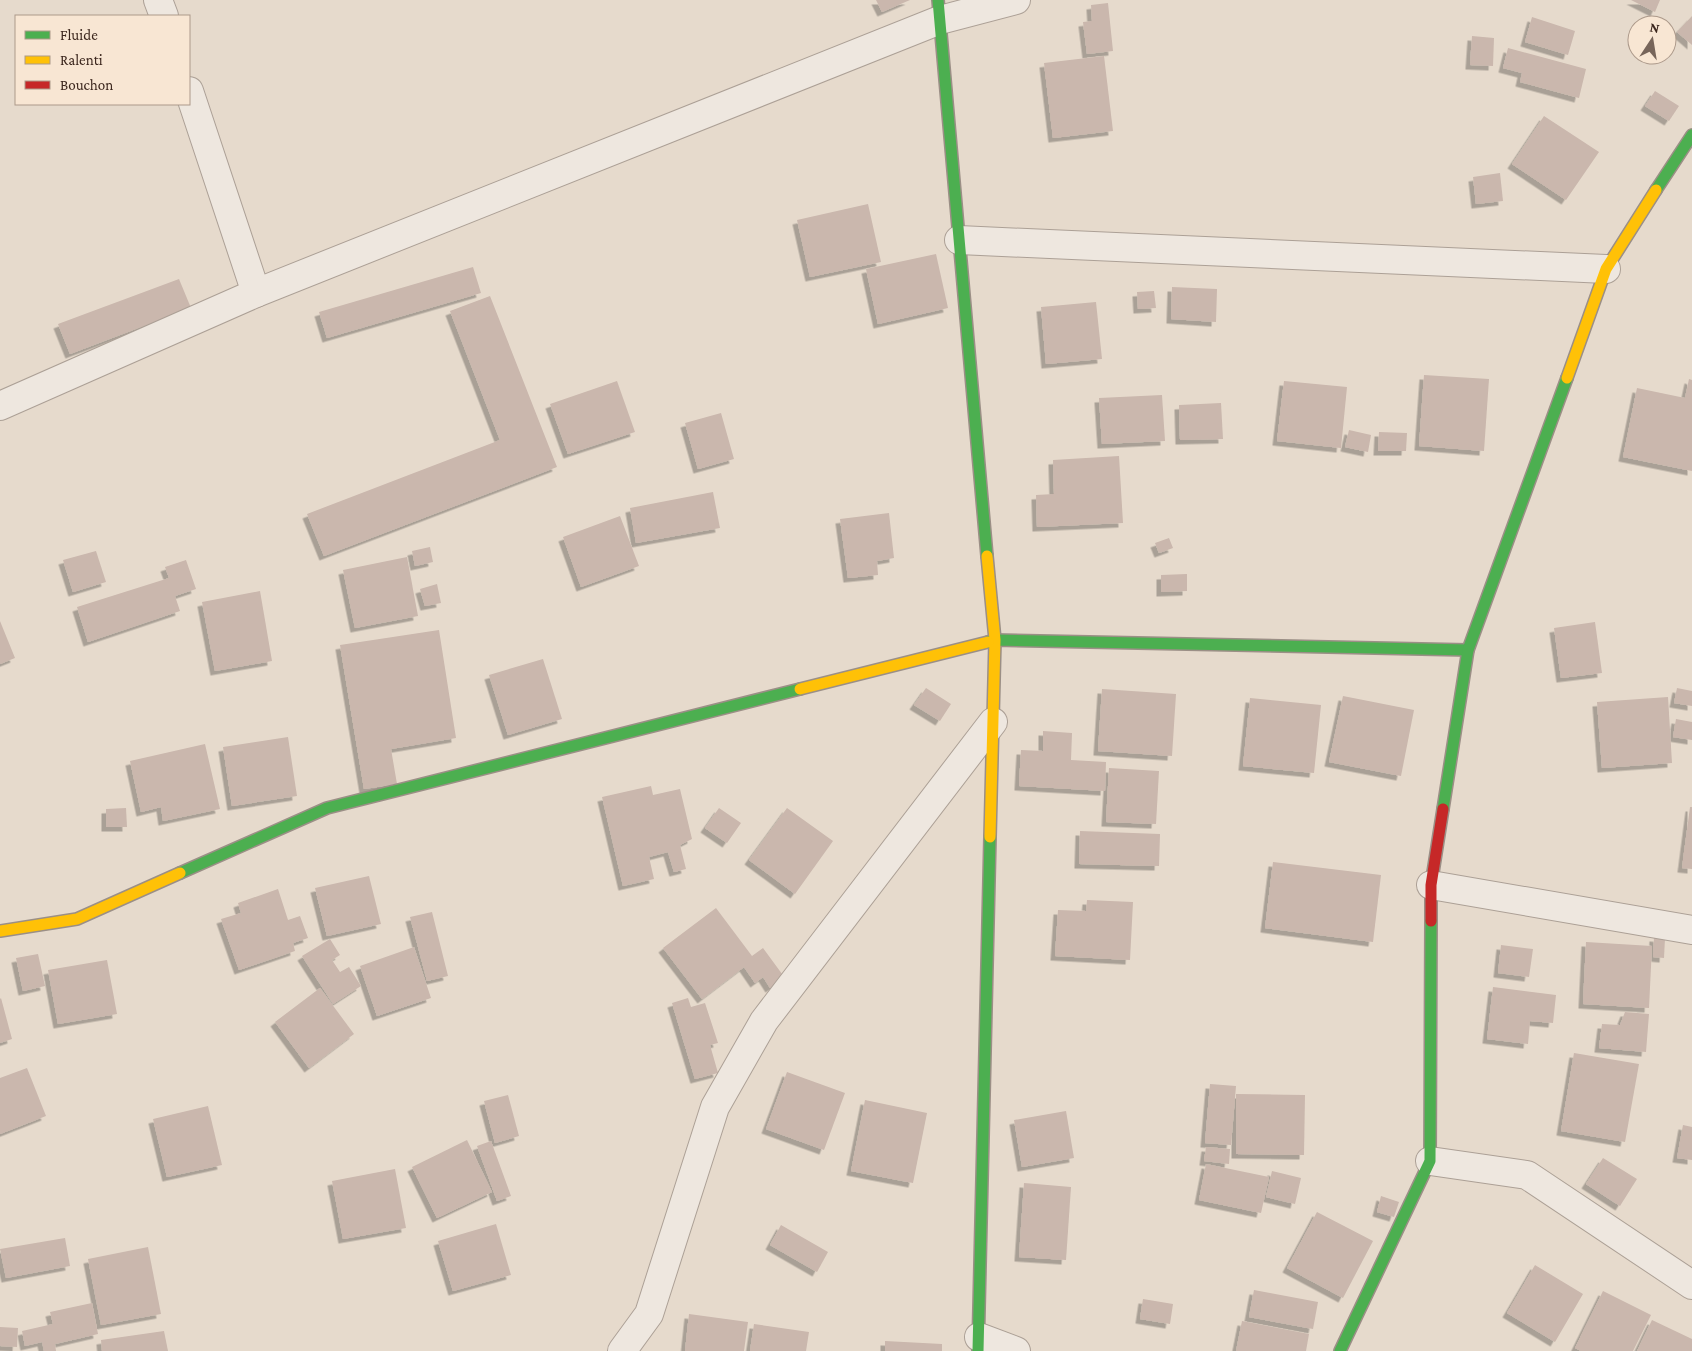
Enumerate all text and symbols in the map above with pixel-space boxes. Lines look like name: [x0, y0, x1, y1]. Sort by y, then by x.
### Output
legend: [15, 15, 190, 105]
north arrow: [1627, 15, 1677, 65]
text: N: [1648, 18, 1661, 36]
text: Fluide: [60, 27, 98, 43]
text: Ralenti: [60, 52, 103, 68]
text: Bouchon: [60, 77, 113, 93]

